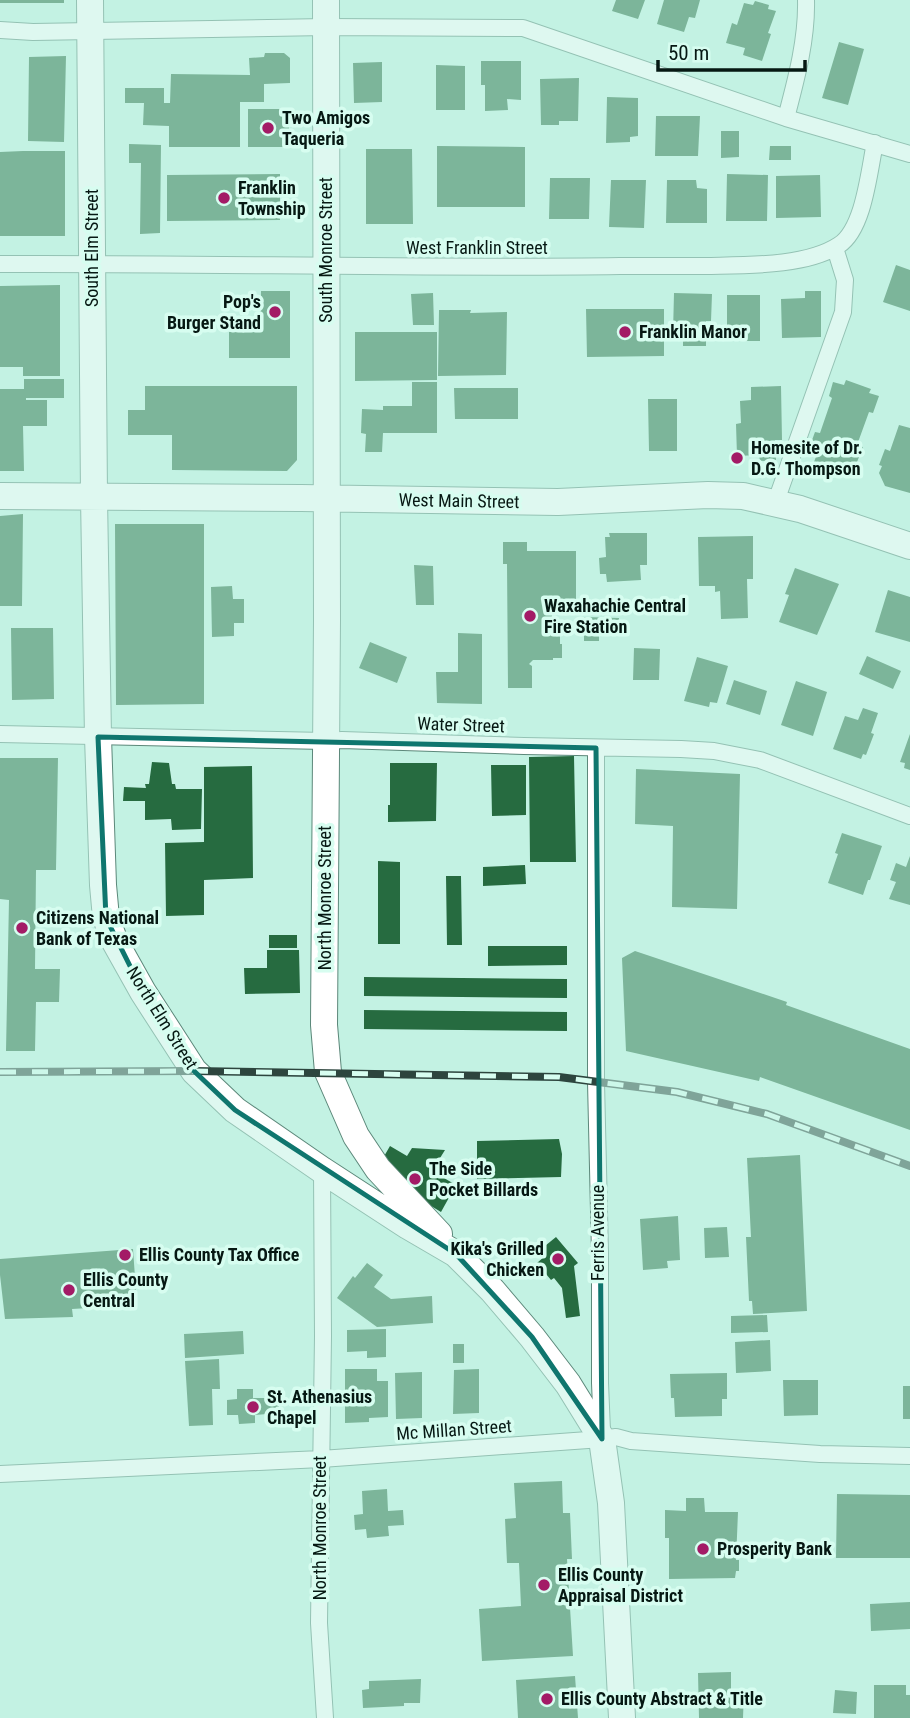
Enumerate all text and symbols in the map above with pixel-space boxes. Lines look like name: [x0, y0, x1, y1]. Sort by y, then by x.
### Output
scale bar: [658, 28, 805, 72]
text: 50 m: [668, 41, 709, 65]
place label: Two Amigos Taqueria: [282, 107, 370, 149]
marker: Two Amigos Taqueria: [260, 120, 276, 136]
place label: Franklin Township: [238, 177, 306, 219]
street label: South Monroe Street: [315, 177, 336, 323]
street label: South Elm Street: [81, 189, 102, 307]
marker: Franklin Township: [216, 190, 232, 206]
street label: West Franklin Street: [406, 237, 548, 258]
place label: Pop's Burger Stand: [167, 291, 261, 333]
marker: Pop's Burger Stand: [267, 304, 283, 320]
place label: Franklin Manor: [639, 321, 747, 342]
marker: Franklin Manor: [617, 324, 633, 340]
place label: Homesite of Dr. D.G. Thompson: [751, 437, 863, 479]
marker: Homesite of Dr. D.G. Thompson: [729, 450, 745, 466]
street label: West Main Street: [398, 489, 520, 512]
place label: Waxahachie Central Fire Station: [544, 595, 686, 637]
marker: Waxahachie Central Fire Station: [522, 608, 538, 624]
street label: Water Street: [417, 712, 505, 737]
street label: North Monroe Street: [314, 826, 335, 970]
place label: Citizens National Bank of Texas: [36, 907, 159, 949]
marker: Citizens National Bank of Texas: [14, 920, 30, 936]
street label: North Elm Street: [122, 962, 202, 1073]
place label: The Side Pocket Billards: [429, 1158, 538, 1200]
marker: The Side Pocket Billards: [407, 1171, 423, 1187]
street label: Ferris Avenue: [587, 1185, 608, 1281]
place label: Kika's Grilled Chicken: [451, 1238, 544, 1280]
place label: Ellis County Tax Office: [139, 1244, 300, 1265]
marker: Ellis County Tax Office: [117, 1247, 133, 1263]
marker: Kika's Grilled Chicken: [550, 1251, 566, 1267]
place label: Ellis County Central: [83, 1269, 168, 1311]
marker: Ellis County Central: [61, 1282, 77, 1298]
place label: St. Athenasius Chapel: [267, 1386, 372, 1428]
marker: St. Athenasius Chapel: [245, 1399, 261, 1415]
street label: Mc Millan Street: [396, 1415, 512, 1444]
street label: North Monroe Street: [309, 1456, 330, 1600]
place label: Prosperity Bank: [717, 1538, 832, 1559]
marker: Prosperity Bank: [695, 1541, 711, 1557]
place label: Ellis County Appraisal District: [558, 1564, 683, 1606]
marker: Ellis County Appraisal District: [536, 1577, 552, 1593]
place label: Ellis County Abstract & Title: [561, 1688, 763, 1709]
marker: Ellis County Abstract & Title: [539, 1691, 555, 1707]

